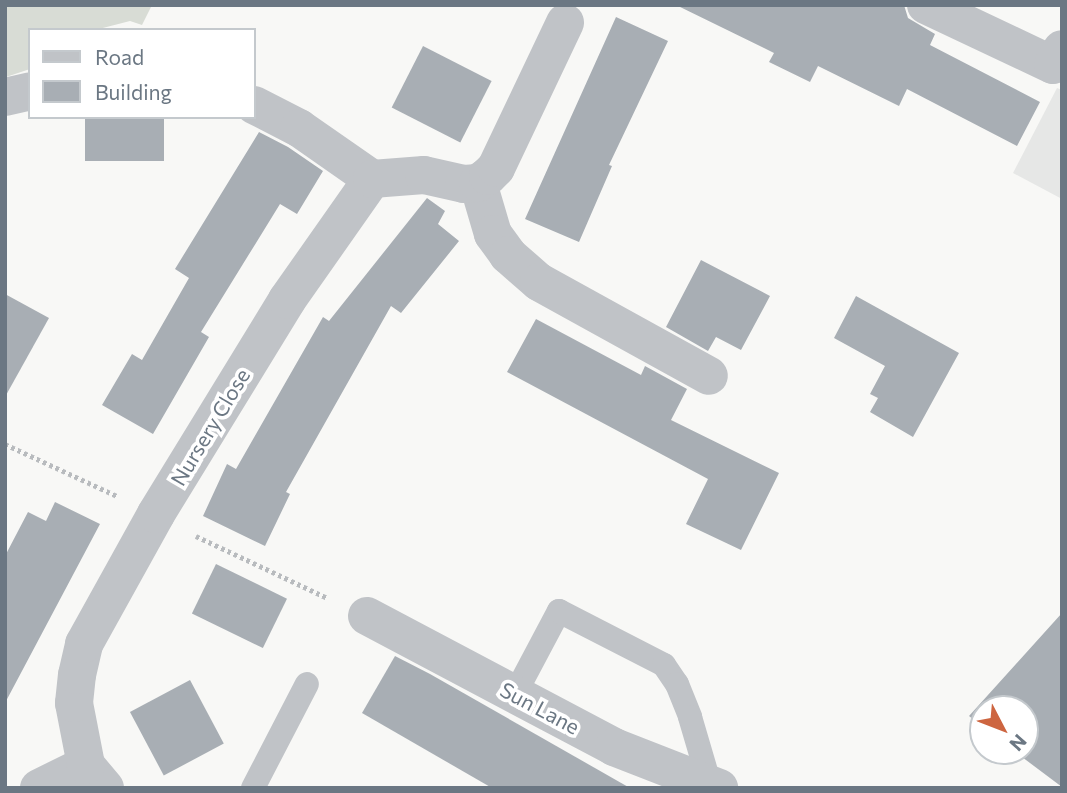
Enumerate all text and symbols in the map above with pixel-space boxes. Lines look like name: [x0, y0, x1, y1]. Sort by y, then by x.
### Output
legend: [28, 28, 256, 119]
text: Road: [95, 44, 144, 69]
text: Building: [95, 79, 172, 104]
street label: Nursery Close: [165, 364, 255, 490]
street label: Sun Lane: [496, 677, 584, 739]
north arrow: [969, 695, 1039, 765]
text: N: [1005, 730, 1032, 756]

